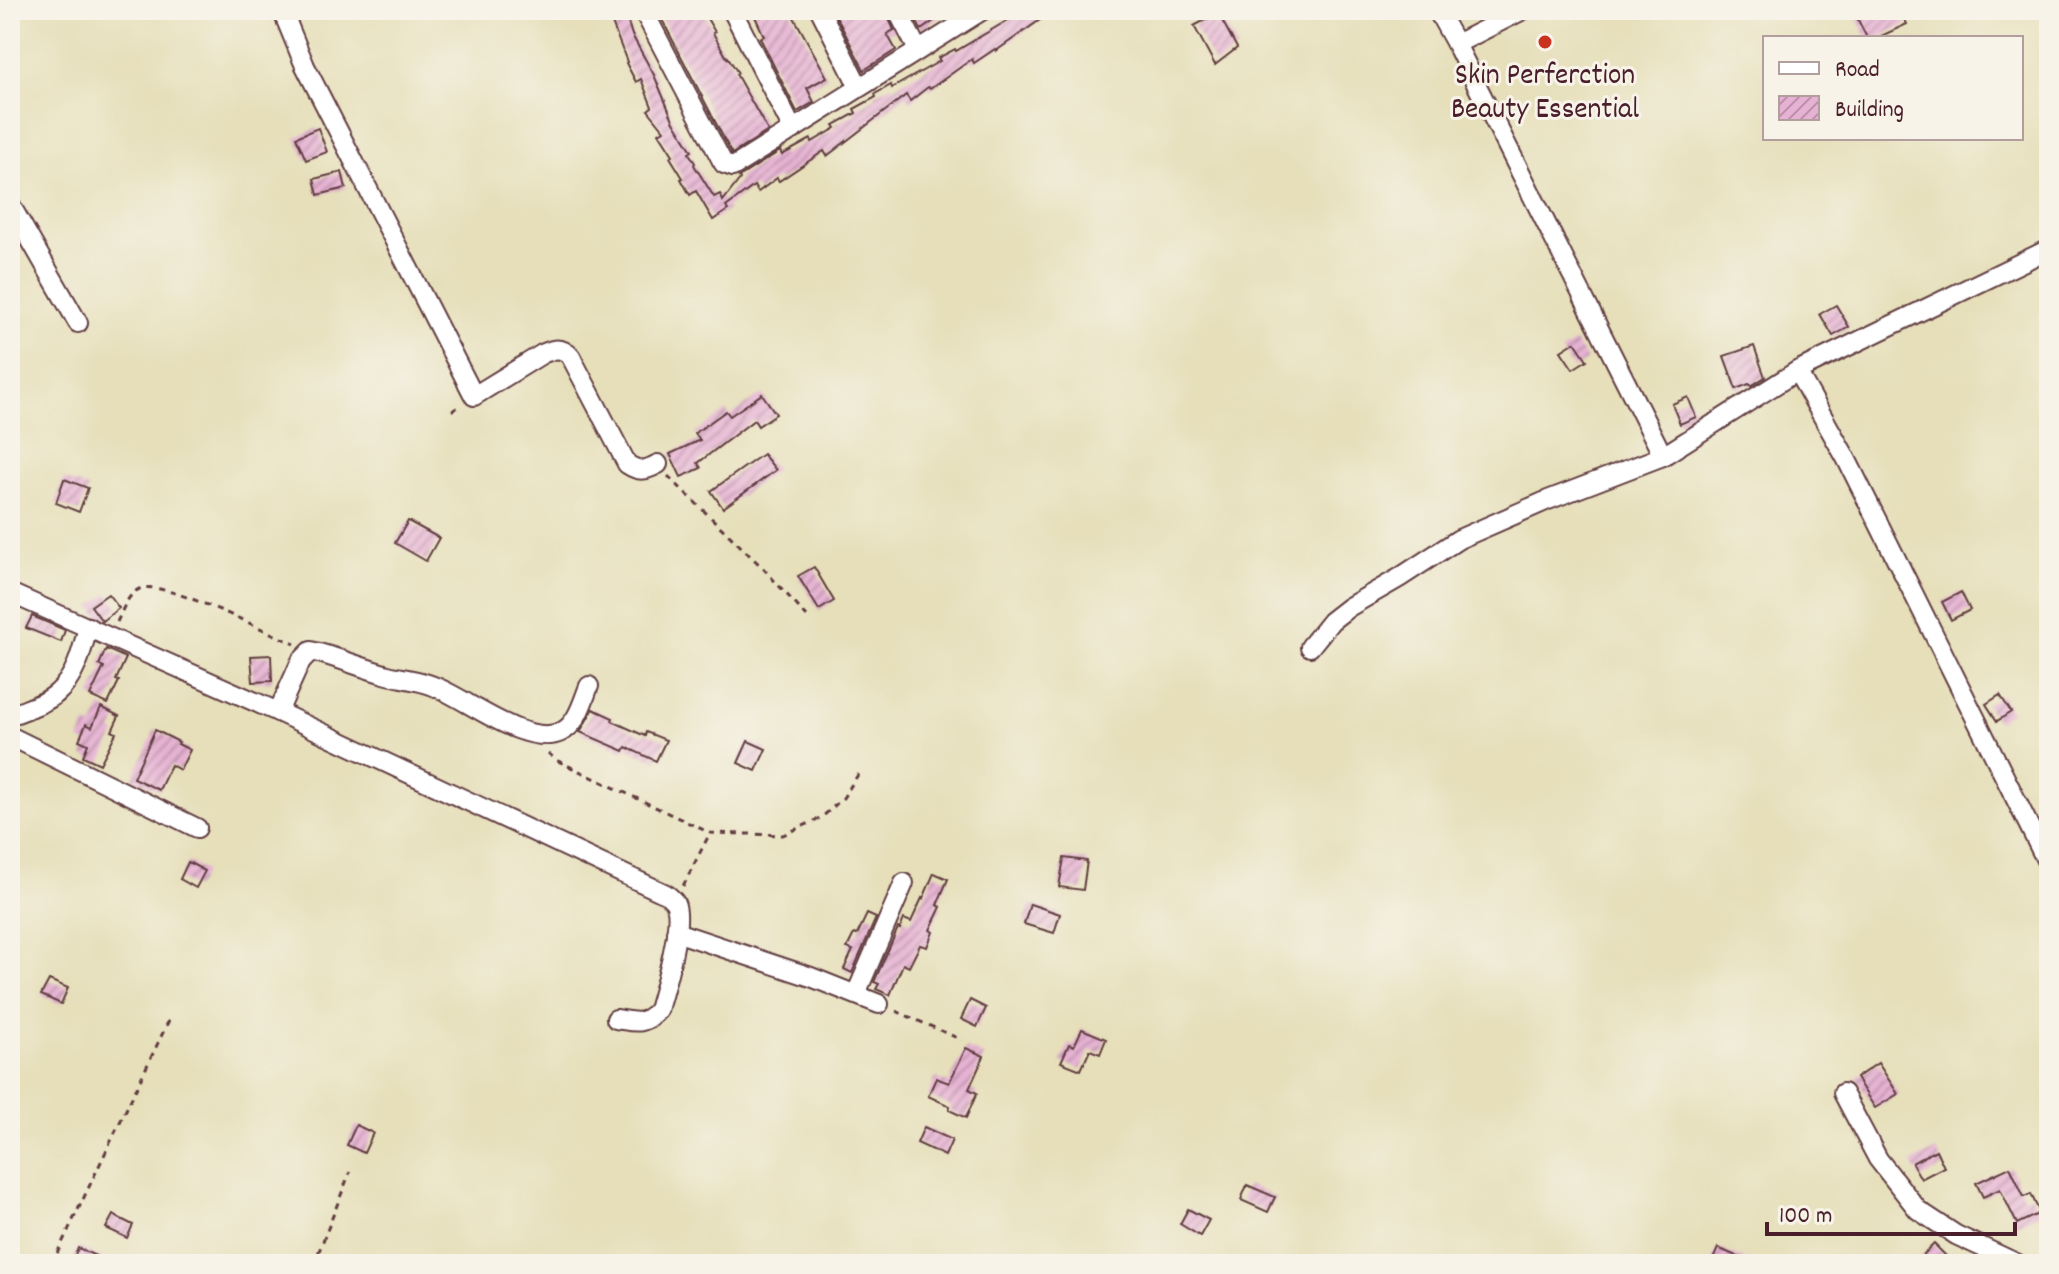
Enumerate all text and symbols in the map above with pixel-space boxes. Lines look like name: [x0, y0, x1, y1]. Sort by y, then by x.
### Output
marker: Skin Perferction Beauty Essential: [1536, 33, 1554, 51]
legend: [1763, 36, 2023, 140]
text: Road: [1835, 54, 1880, 88]
place label: Skin Perferction Beauty Essential: [1451, 56, 1639, 133]
text: Building: [1835, 94, 1904, 128]
scale bar: [1767, 1186, 2015, 1236]
text: 100 m: [1779, 1200, 1832, 1234]

